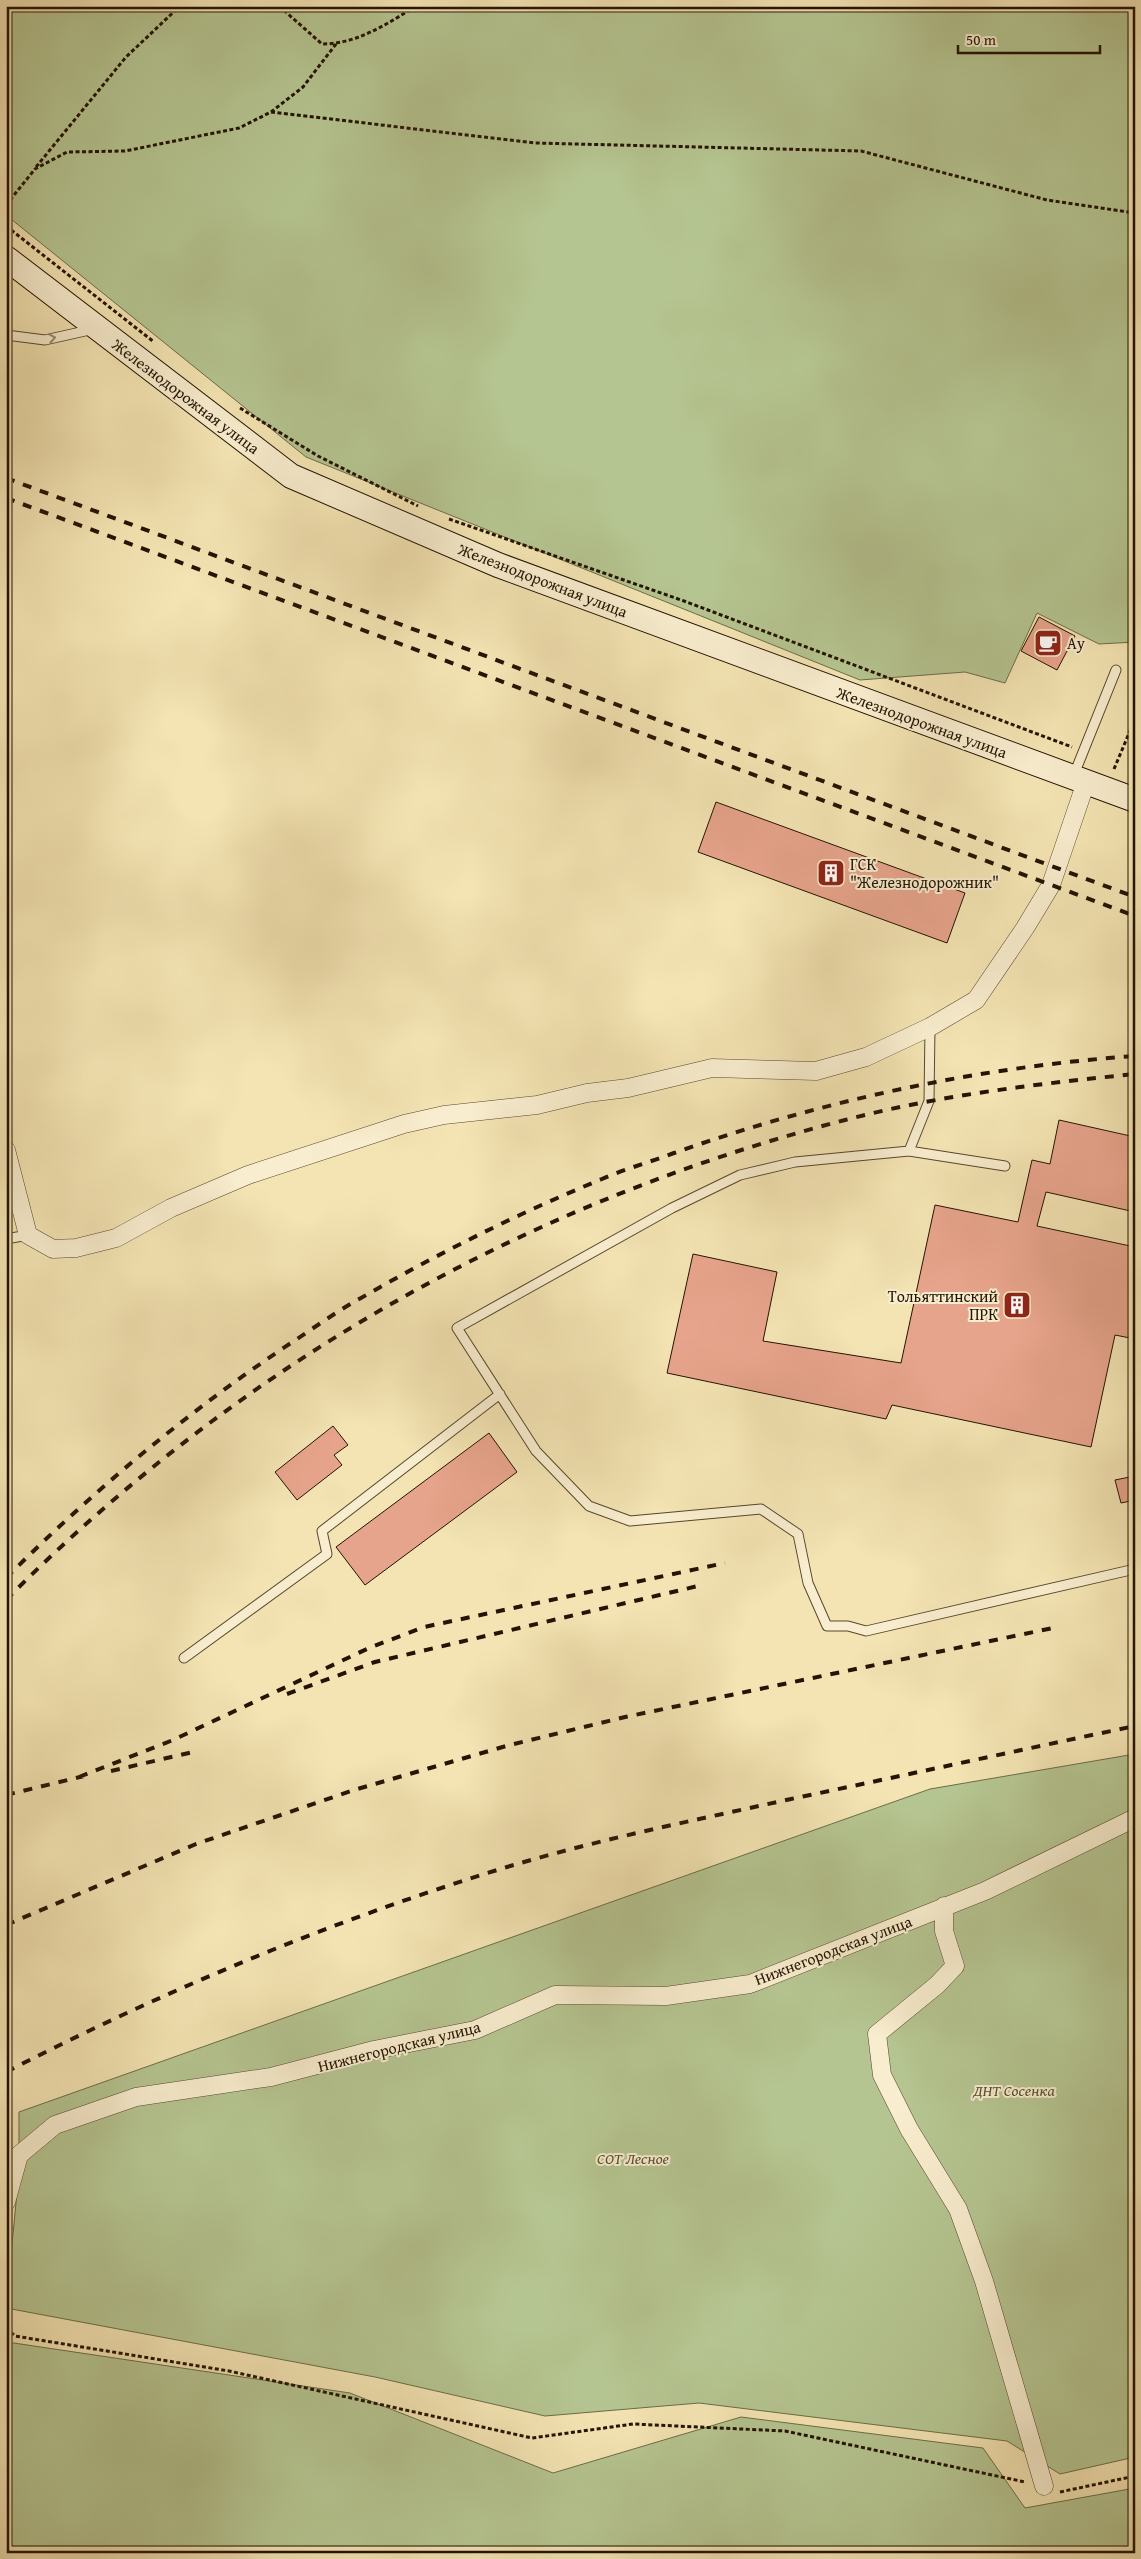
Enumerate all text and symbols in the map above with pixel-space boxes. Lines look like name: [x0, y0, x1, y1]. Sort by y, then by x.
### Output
scale bar: [958, 22, 1101, 54]
text: 50 m: [966, 29, 997, 50]
street label: Железнодорожная улица: [106, 332, 265, 460]
one-way arrow: [48, 333, 57, 344]
street label: Железнодорожная улица: [454, 536, 631, 624]
cafe icon: Ау: [1033, 628, 1063, 658]
place label: Ау: [1067, 631, 1085, 655]
street label: Железнодорожная улица: [833, 680, 1011, 764]
place label: ГСК "Железнодорожник": [850, 852, 999, 894]
building icon: ГСК "Железнодорожник": [816, 858, 846, 888]
place label: Тольяттинский ПРК: [888, 1284, 998, 1326]
building icon: Тольяттинский ПРК: [1002, 1290, 1032, 1320]
street label: Нижнегородская улица: [751, 1909, 916, 1991]
street label: Нижнегородская улица: [315, 2014, 483, 2078]
park label: ДНТ Сосенка: [972, 2078, 1055, 2102]
park label: СОТ Лесное: [597, 2146, 670, 2170]

